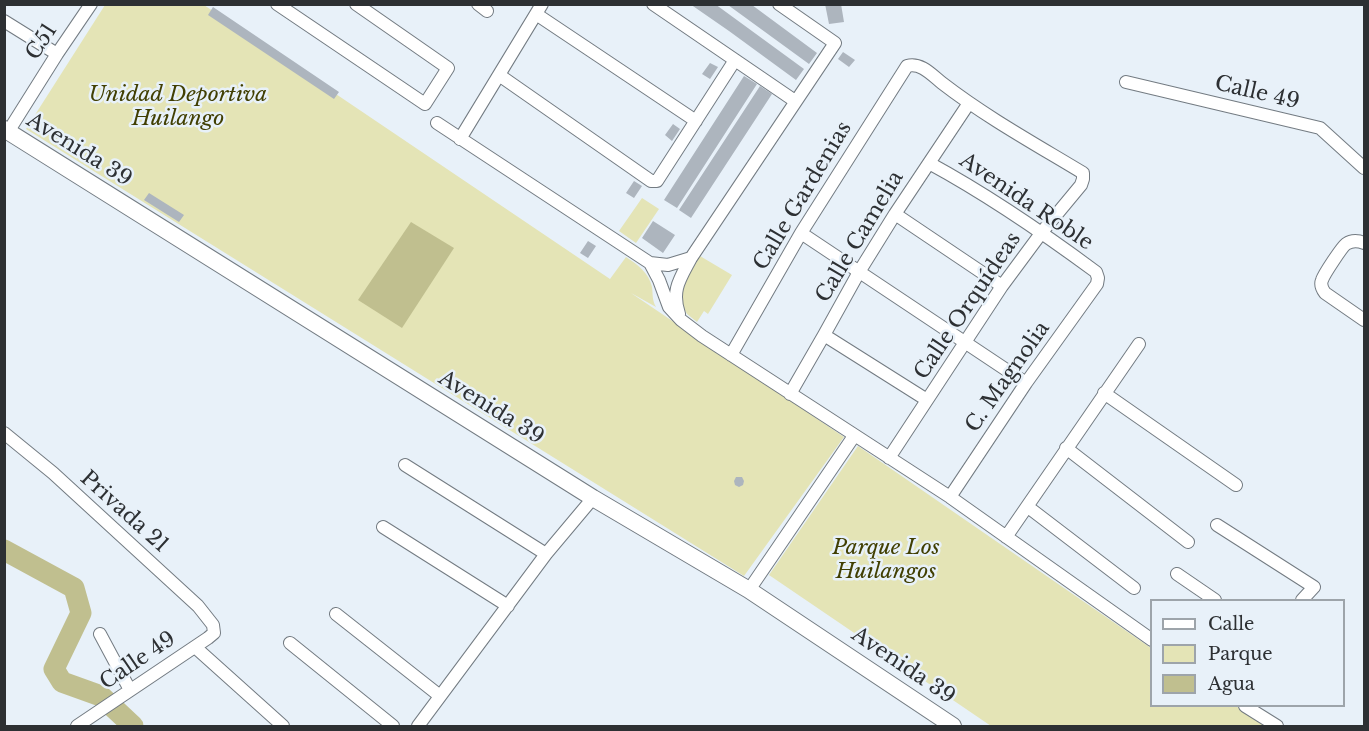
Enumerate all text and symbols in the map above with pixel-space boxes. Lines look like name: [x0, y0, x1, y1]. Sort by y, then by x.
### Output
street label: C51: [21, 19, 63, 65]
street label: Calle 49: [1212, 71, 1302, 115]
park label: Unidad Deportiva Huilango: [89, 82, 267, 132]
street label: Avenida 39: [22, 108, 136, 192]
street label: Calle Gardenias: [749, 117, 857, 275]
street label: Avenida Roble: [954, 148, 1098, 256]
street label: Calle Camelia: [811, 167, 909, 307]
street label: Calle Orquídeas: [909, 228, 1027, 384]
street label: C. Magnolia: [961, 317, 1055, 437]
street label: Avenida 39: [434, 366, 548, 450]
street label: Privada 21: [75, 466, 173, 558]
park label: Parque Los Huilangos: [832, 535, 940, 585]
legend: [1150, 599, 1345, 707]
text: Calle: [1208, 613, 1254, 635]
street label: Avenida 39: [847, 622, 959, 710]
street label: Calle 49: [95, 627, 181, 695]
text: Parque: [1208, 643, 1273, 665]
text: Agua: [1208, 673, 1255, 695]

